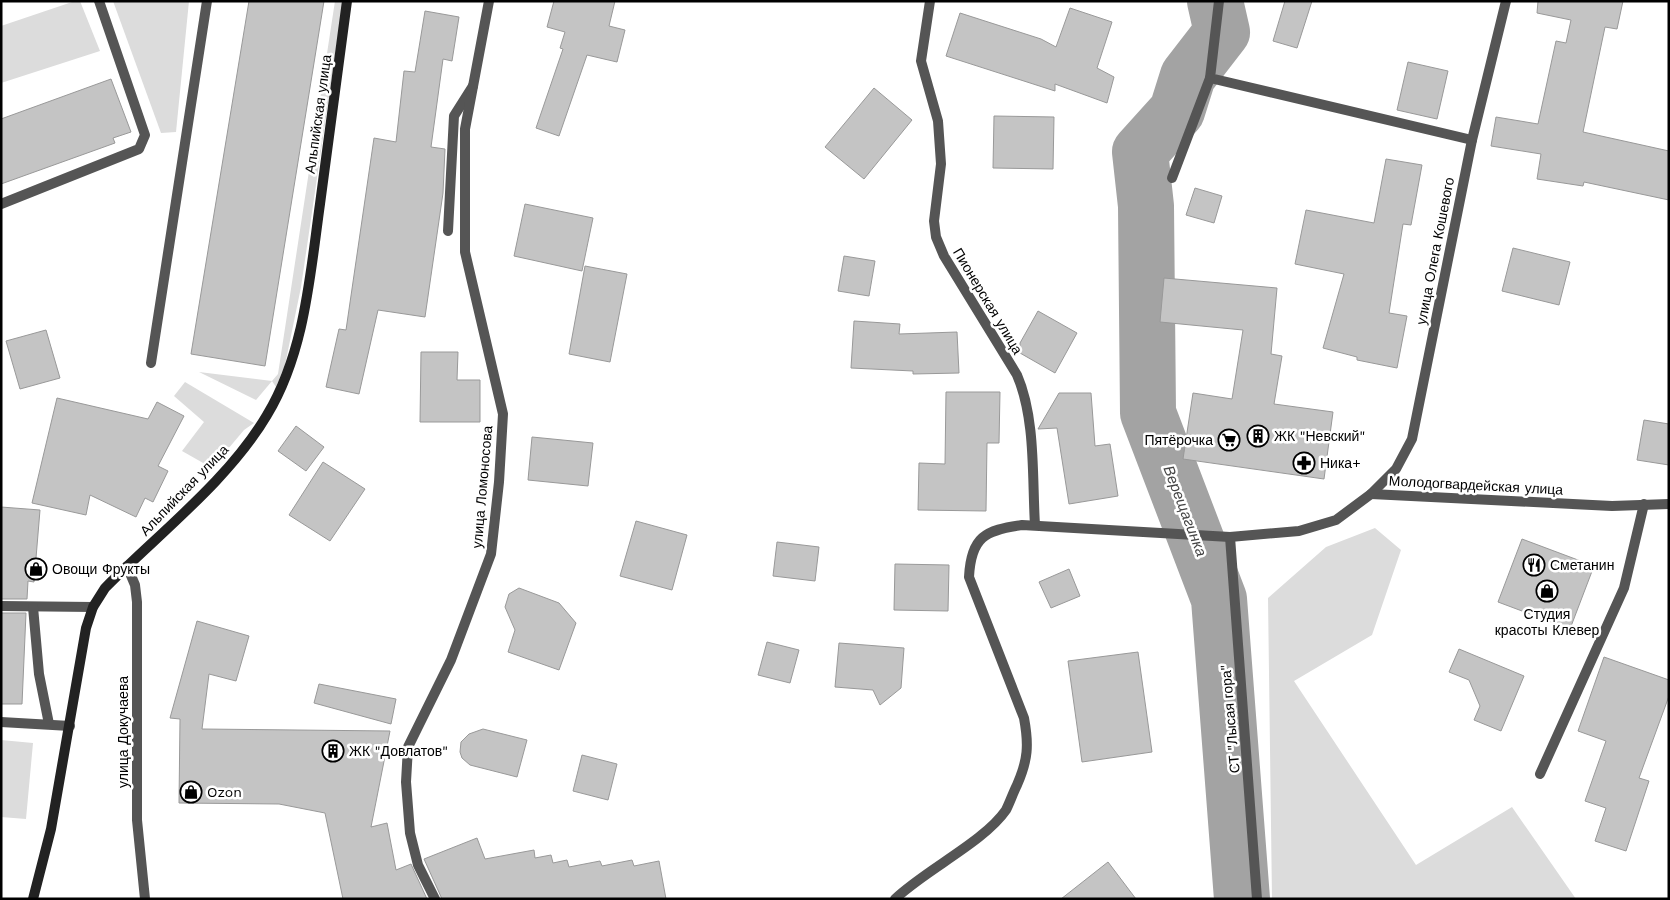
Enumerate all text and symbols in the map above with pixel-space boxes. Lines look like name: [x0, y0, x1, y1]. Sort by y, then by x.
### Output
street label: Альпийская улица: [302, 53, 334, 175]
street label: улица Олега Кошевого: [1413, 176, 1457, 326]
street label: Пионерская улица: [950, 245, 1026, 357]
building icon: ЖК "Невский": [1246, 424, 1270, 448]
street label: улица Ломоносова: [469, 425, 495, 549]
supermarket icon: Пятёрочка: [1217, 428, 1241, 452]
place label: ЖК "Невский": [1274, 428, 1365, 444]
place label: Пятёрочка: [1144, 432, 1213, 448]
street label: Альпийская улица: [137, 441, 232, 539]
pharmacy icon: Ника+: [1292, 451, 1316, 475]
place label: Ника+: [1320, 455, 1361, 471]
water label: Верещагинка: [1159, 463, 1211, 559]
street label: Молодогвардейская улица: [1388, 472, 1564, 498]
restaurant icon: Сметанин: [1522, 553, 1546, 577]
shop icon: Овощи Фрукты: [24, 557, 48, 581]
place label: Сметанин: [1550, 557, 1614, 573]
place label: Овощи Фрукты: [52, 561, 150, 577]
shop icon: Студия красоты Клевер: [1535, 579, 1559, 603]
place label: Студия красоты Клевер: [1495, 606, 1599, 638]
street label: СТ "Лысая гора": [1217, 664, 1243, 774]
street label: улица Докучаева: [115, 676, 131, 788]
building icon: ЖК "Довлатов": [321, 739, 345, 763]
place label: ЖК "Довлатов": [349, 743, 448, 759]
shop icon: Ozon: [179, 780, 203, 804]
place label: Ozon: [207, 784, 242, 800]

